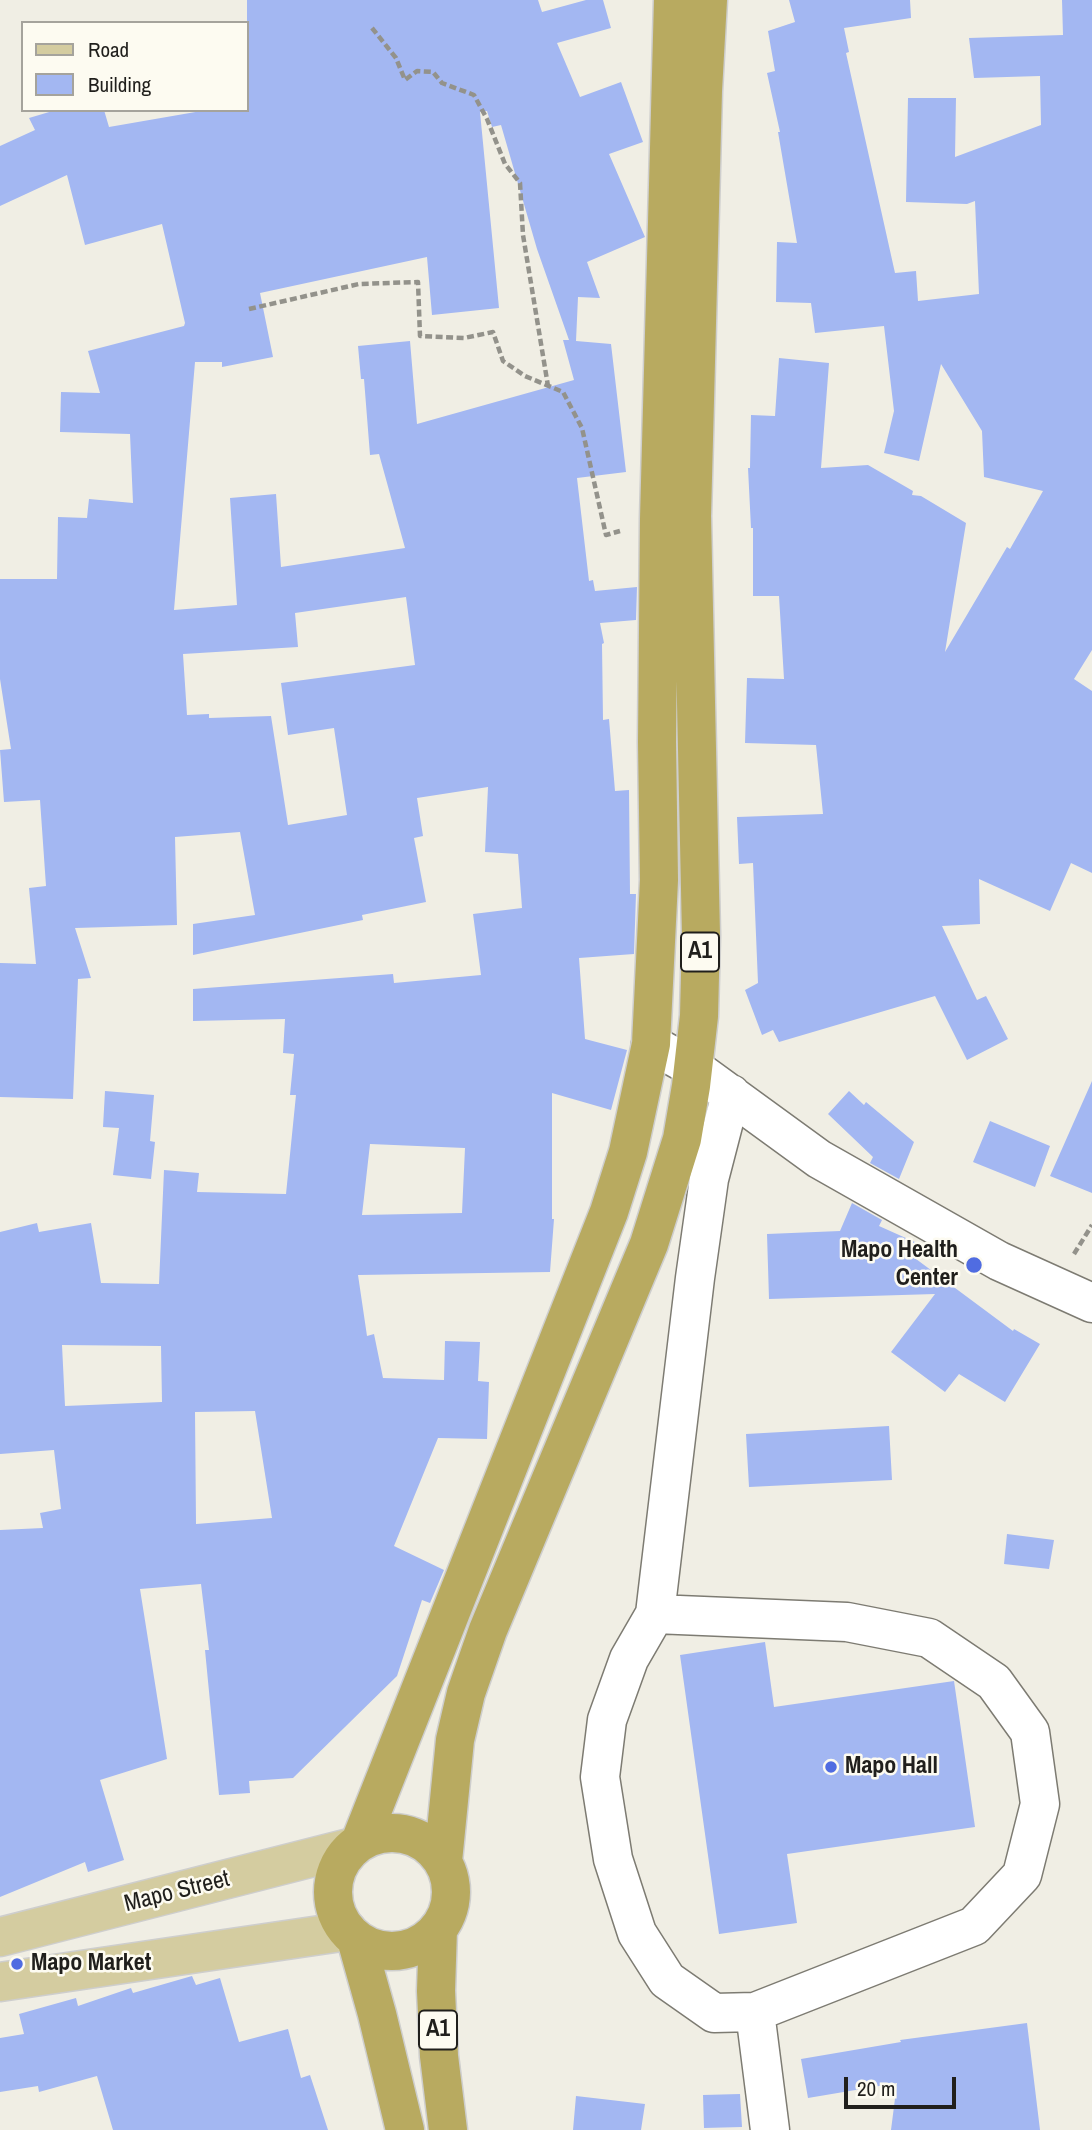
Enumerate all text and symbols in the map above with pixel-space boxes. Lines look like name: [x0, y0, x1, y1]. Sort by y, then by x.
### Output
legend: [21, 21, 248, 112]
text: Road: [88, 35, 129, 64]
text: Building: [88, 70, 151, 99]
road number: A1: [681, 932, 719, 972]
place label: Mapo Health Center: [841, 1237, 958, 1293]
marker: Mapo Health Center: [964, 1255, 984, 1275]
place label: Mapo Hall: [845, 1753, 938, 1781]
marker: Mapo Hall: [823, 1759, 839, 1775]
street label: Mapo Street: [122, 1865, 232, 1919]
place label: Mapo Market: [31, 1950, 151, 1978]
marker: Mapo Market: [9, 1956, 25, 1972]
road number: A1: [419, 2010, 457, 2050]
scale bar: [847, 2064, 959, 2108]
text: 20 m: [857, 2074, 895, 2103]

